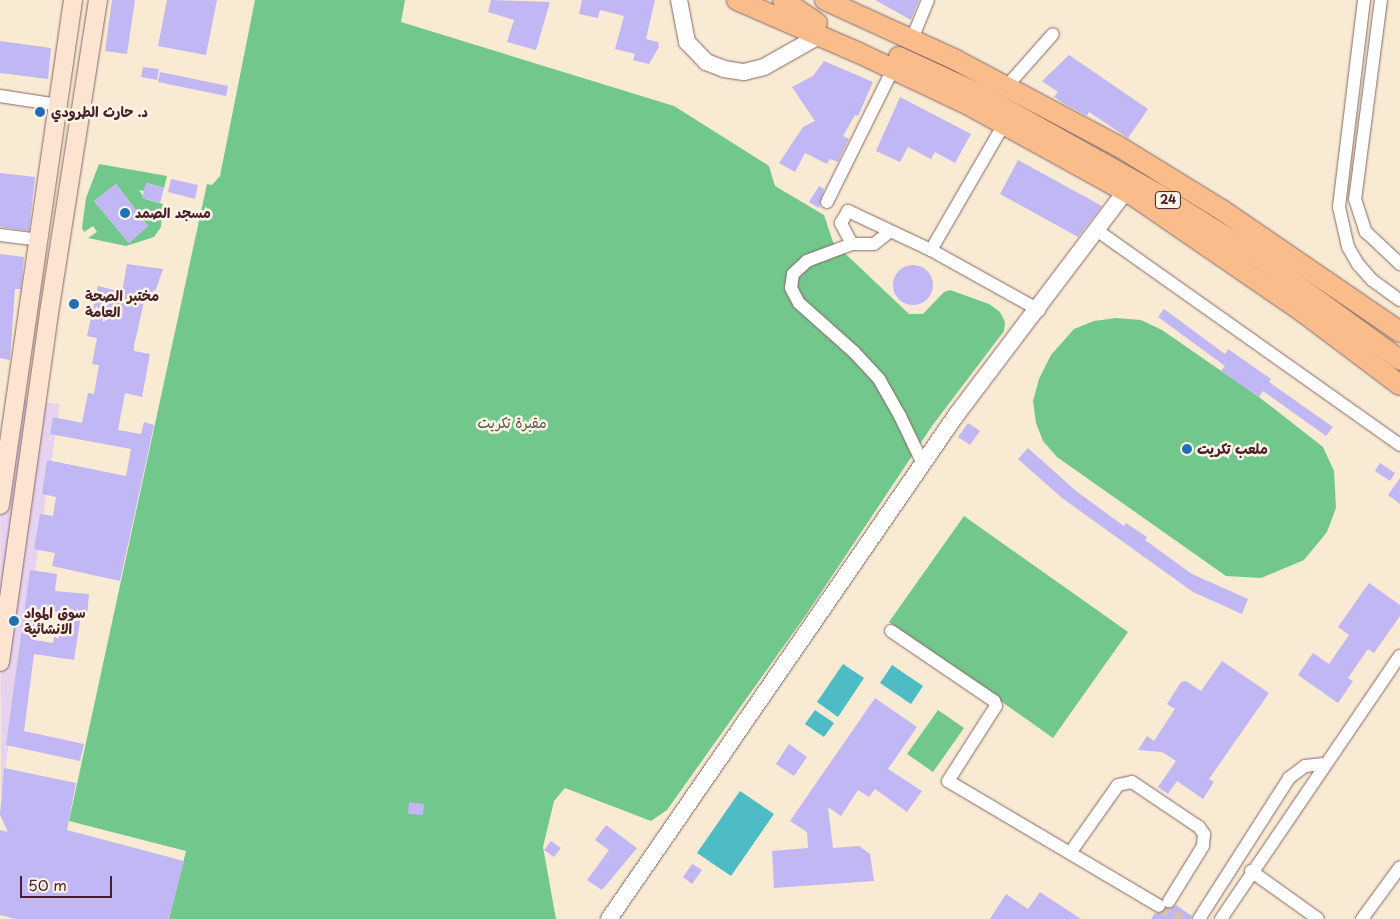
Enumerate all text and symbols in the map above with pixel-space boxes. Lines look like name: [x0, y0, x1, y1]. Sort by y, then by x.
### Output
place label: د. حارث الطرودي: [51, 104, 148, 120]
marker: د. حارث الطرودي: [33, 105, 47, 119]
road number: 24: [1154, 190, 1182, 210]
place label: مسجد الصمد: [135, 205, 211, 221]
marker: مسجد الصمد: [119, 207, 131, 219]
place label: مختبر الصحة العامة: [85, 288, 159, 321]
marker: مختبر الصحة العامة: [67, 297, 81, 311]
park label: مقبرة تكريت: [477, 415, 547, 431]
place label: ملعب تكريت: [1197, 441, 1268, 457]
marker: ملعب تكريت: [1181, 443, 1193, 455]
place label: سوق المواد الانشائية: [24, 605, 86, 638]
marker: سوق المواد الانشائية: [8, 615, 20, 627]
scale bar: [22, 866, 115, 898]
text: 50 m: [28, 873, 67, 896]

